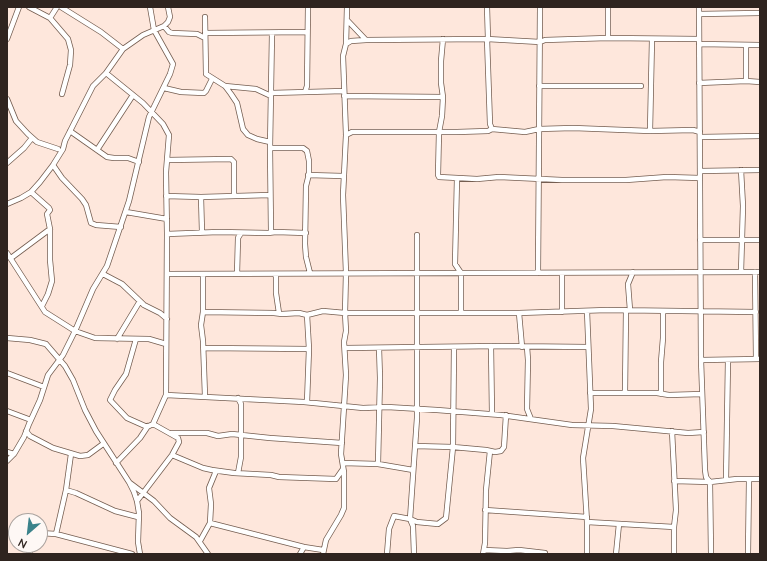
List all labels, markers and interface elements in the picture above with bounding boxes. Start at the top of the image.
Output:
north arrow [8,513,48,553]
text: N [15,535,30,552]

